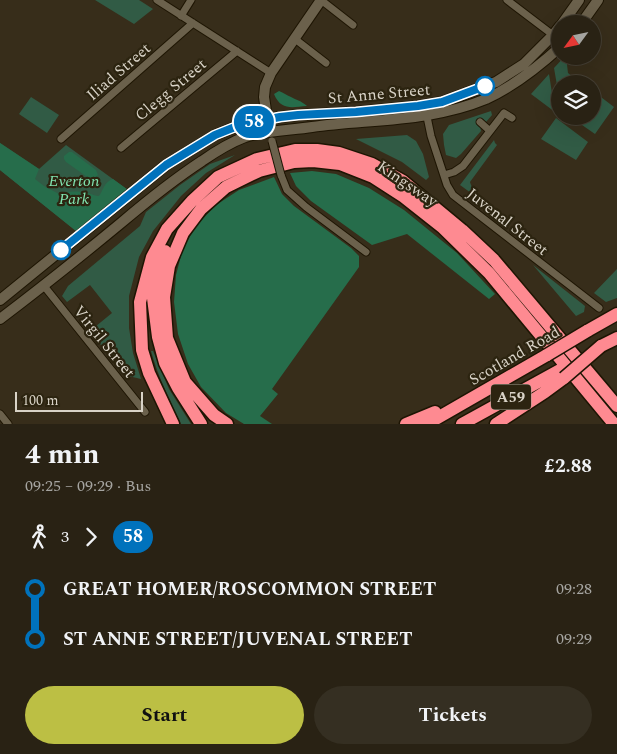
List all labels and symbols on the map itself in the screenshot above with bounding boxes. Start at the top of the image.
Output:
north arrow [551,15,601,65]
street label: Iliad Street [81,37,156,107]
street label: Clegg Street [130,52,212,127]
unlabelled marker [475,76,495,96]
street label: St Anne Street [327,78,432,110]
line badge: 58 [232,106,276,138]
street label: Kingsway [372,155,444,214]
park label: Everton Park [49,169,100,211]
street label: Juvenal Street [461,182,554,262]
unlabelled marker [51,240,71,260]
street label: Virgil Street [67,300,141,383]
street label: Scotland Road [464,320,565,392]
road number: A59 [491,384,531,410]
scale bar [15,389,142,412]

